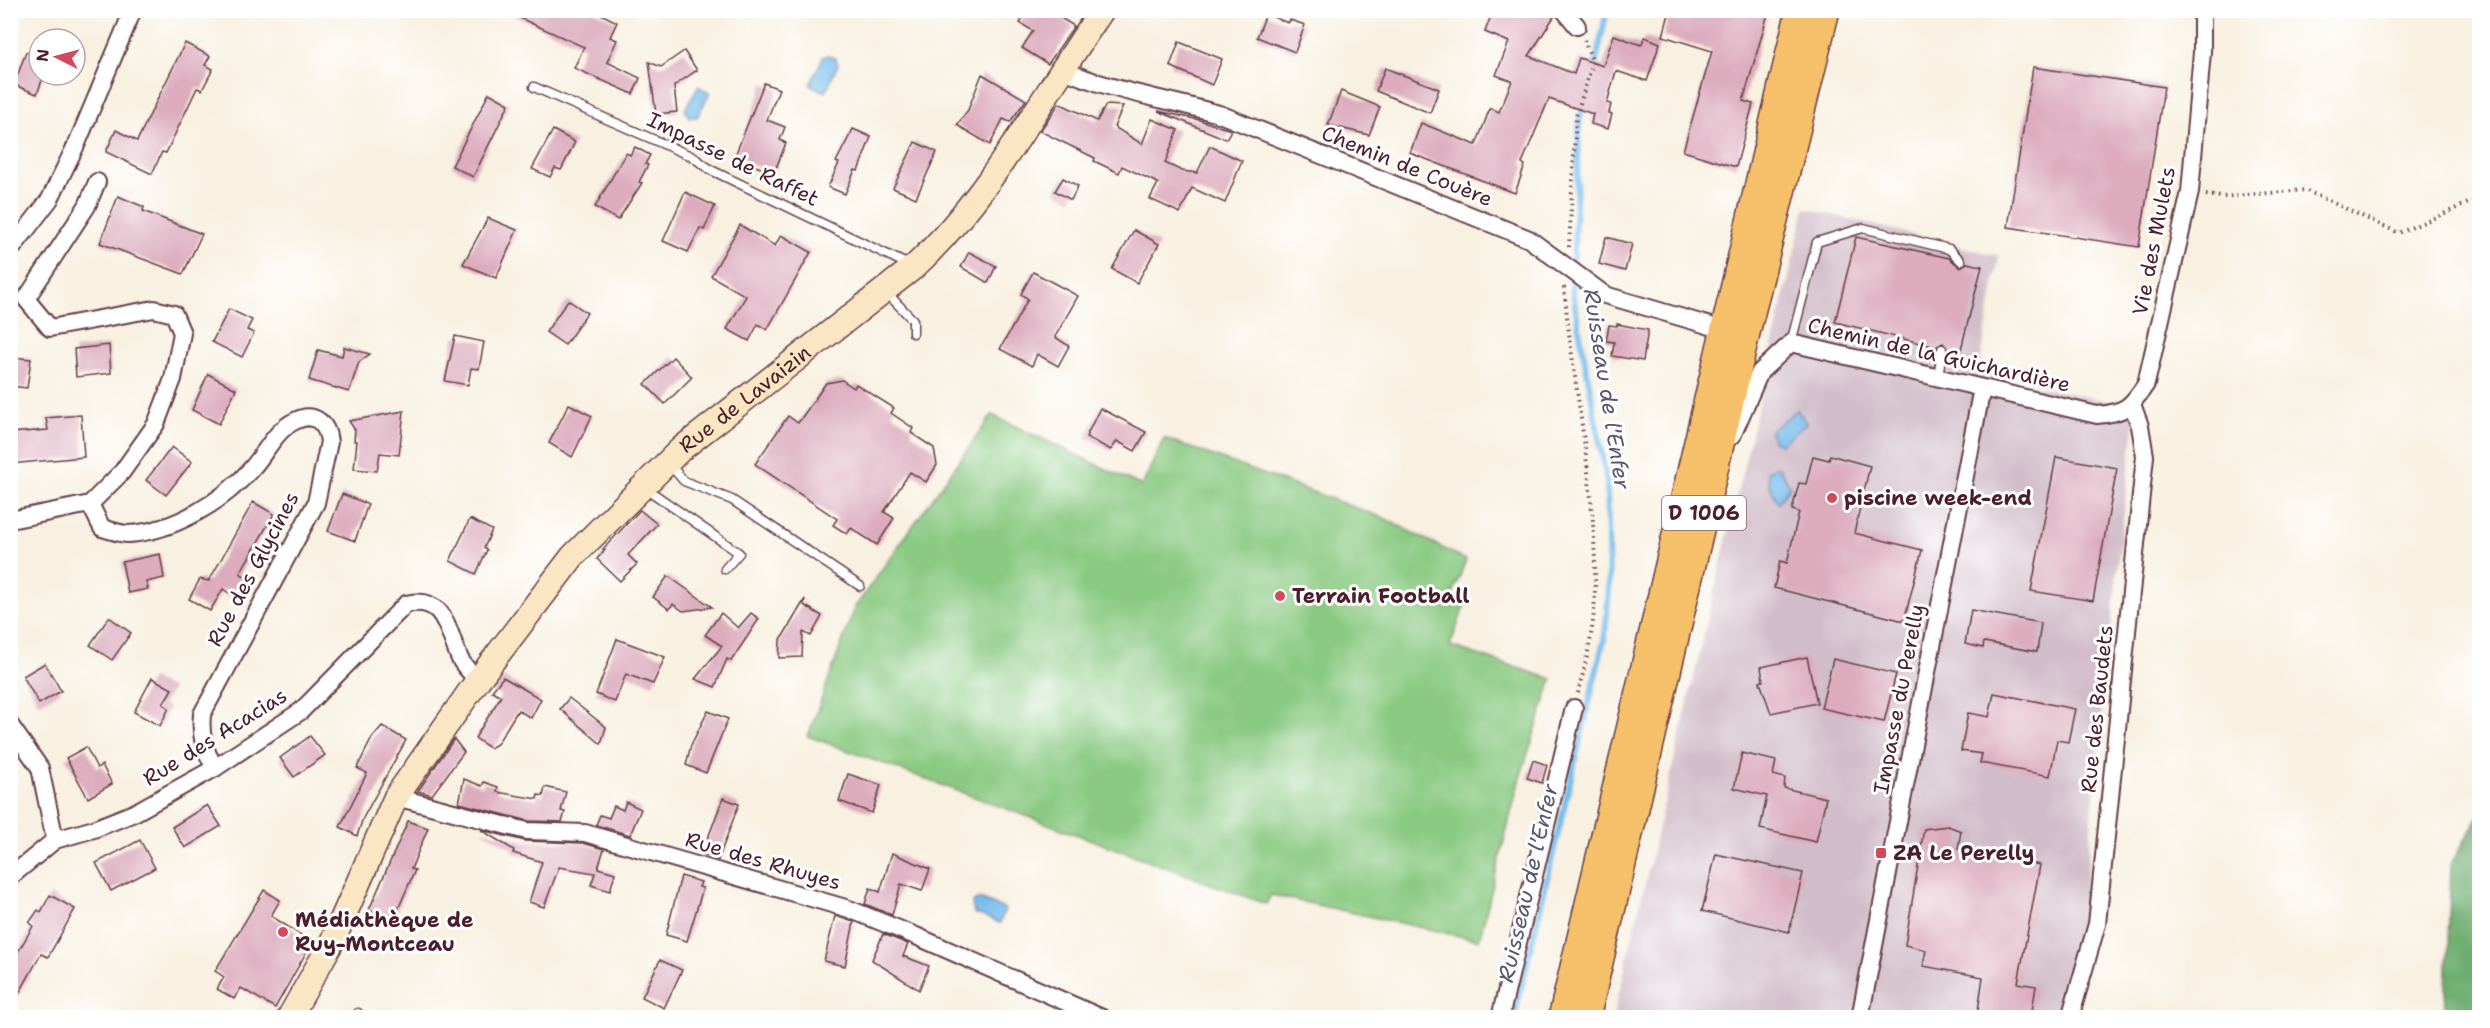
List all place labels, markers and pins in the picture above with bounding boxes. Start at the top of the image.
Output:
place label: piscine week-end [1844,484,2032,512]
marker: piscine week-end [1825,491,1839,505]
place label: Terrain Football [1292,582,1469,610]
marker: Terrain Football [1273,589,1287,603]
place label: ZA Le Perelly [1893,839,2034,867]
marker: ZA Le Perelly [1874,846,1888,860]
place label: Médiathèque de Ruy-Montceau [295,906,474,958]
marker: Médiathèque de Ruy-Montceau [276,925,290,939]

